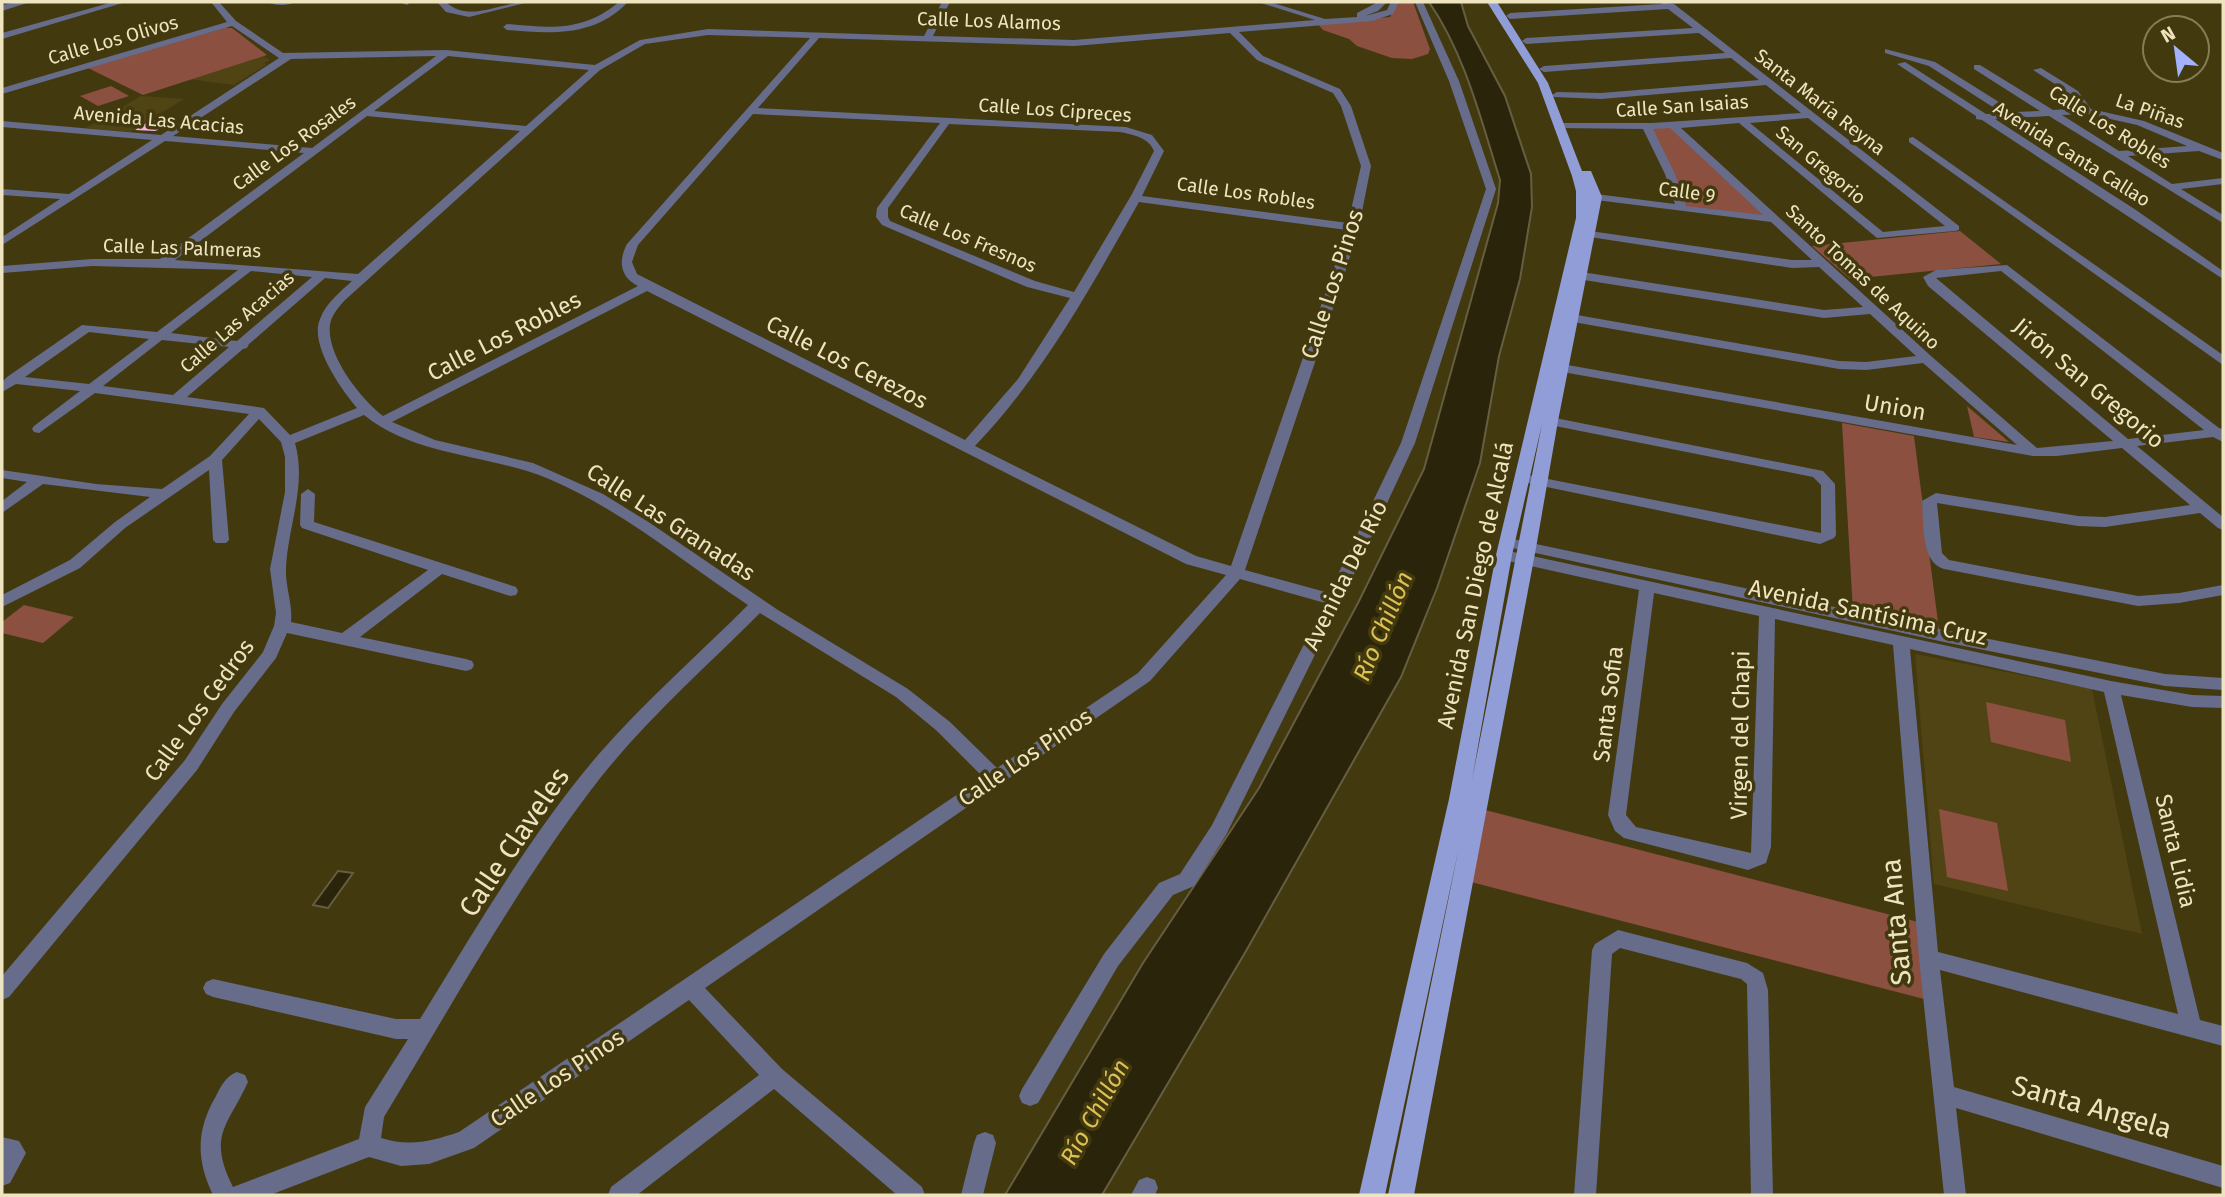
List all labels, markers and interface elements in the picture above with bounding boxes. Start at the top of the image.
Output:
street label: Calle Los Alamos [917,7,1061,35]
street label: Calle Los Olivos [45,10,181,70]
north arrow [2141,14,2211,84]
text: N [2157,21,2179,48]
street label: Santa María Reyna [1750,44,1890,160]
street label: Calle Los Robles [2045,80,2175,174]
street label: La Piñas [2113,89,2188,134]
street label: Calle Los Rosales [228,90,360,195]
street label: Calle San Isaias [1615,90,1749,122]
street label: Calle Los Cipreces [978,93,1132,127]
street label: Avenida Canta Callao [1989,96,2155,212]
street label: Avenida Las Acacias [73,101,245,139]
street label: San Gregorio [1771,121,1871,209]
street label: Calle Los Robles [1175,172,1317,214]
street label: Calle 9 [1657,177,1717,207]
street label: Calle Los Fresnos [896,199,1040,277]
street label: Santo Tomas de Aquino [1781,200,1945,354]
street label: Calle Los Pinos [1295,206,1369,362]
street label: Calle Las Palmeras [102,234,262,262]
street label: Calle Las Acacias [175,266,299,378]
street label: Calle Los Robles [423,285,585,387]
street label: Calle Los Cerezos [761,309,933,415]
street label: Jirón San Gregorio [2008,312,2170,454]
street label: Union [1862,388,1928,426]
street label: Avenida San Diego de Alcalá [1431,439,1519,731]
street label: Calle Las Granadas [582,457,760,587]
street label: Avenida Del Río [1297,495,1393,655]
water label: Río Chillón [1347,567,1419,685]
street label: Avenida Santísima Cruz [1746,573,1990,651]
street label: Calle Los Cedros [138,633,260,787]
street label: Santa Sofia [1587,644,1629,764]
street label: Virgen del Chapi [1725,650,1755,820]
street label: Calle Los Pinos [953,702,1097,812]
street label: Calle Claveles [452,761,576,923]
street label: Santa Lidia [2149,791,2203,911]
street label: Santa Ana [1874,857,1918,987]
street label: Calle Los Pinos [485,1023,629,1133]
water label: Río Chillón [1055,1054,1135,1170]
street label: Santa Angela [2008,1068,2176,1146]

